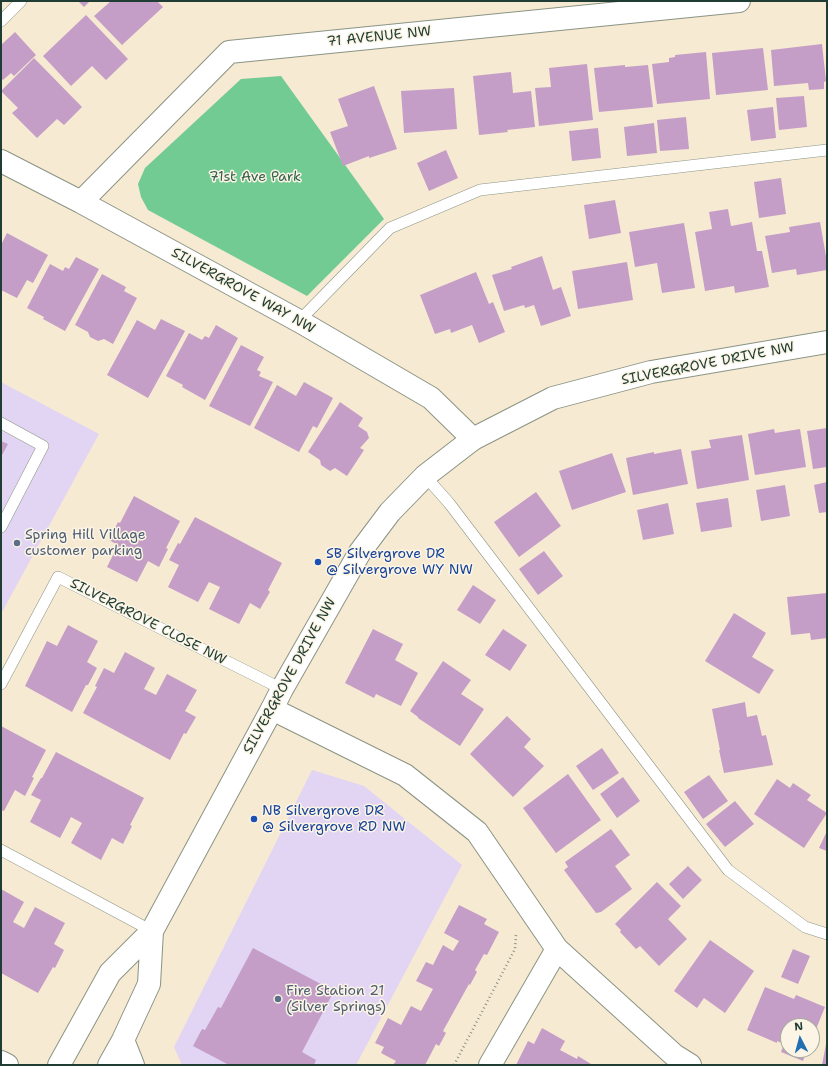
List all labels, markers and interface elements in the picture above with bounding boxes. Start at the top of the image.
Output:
street label: 71 AVENUE NW [326,23,432,51]
park label: 71st Ave Park [209,169,301,185]
street label: SILVERGROVE WAY NW [168,244,318,338]
street label: SILVERGROVE DRIVE NW [620,339,796,389]
place label: Spring Hill Village customer parking [25,527,146,560]
marker: Spring Hill Village customer parking [12,538,22,548]
place label: SB Silvergrove DR @ Silvergrove WY NW [326,546,473,578]
marker: SB Silvergrove DR @ Silvergrove WY NW [313,557,323,567]
street label: SILVERGROVE CLOSE NW [67,575,229,669]
street label: SILVERGROVE DRIVE NW [240,595,340,757]
place label: NB Silvergrove DR @ Silvergrove RD NW [262,803,406,836]
marker: NB Silvergrove DR @ Silvergrove RD NW [249,814,259,824]
place label: Fire Station 21 (Silver Springs) [286,983,386,1016]
marker: Fire Station 21 (Silver Springs) [273,994,283,1004]
north arrow [780,1018,820,1058]
text: N [794,1019,804,1034]

